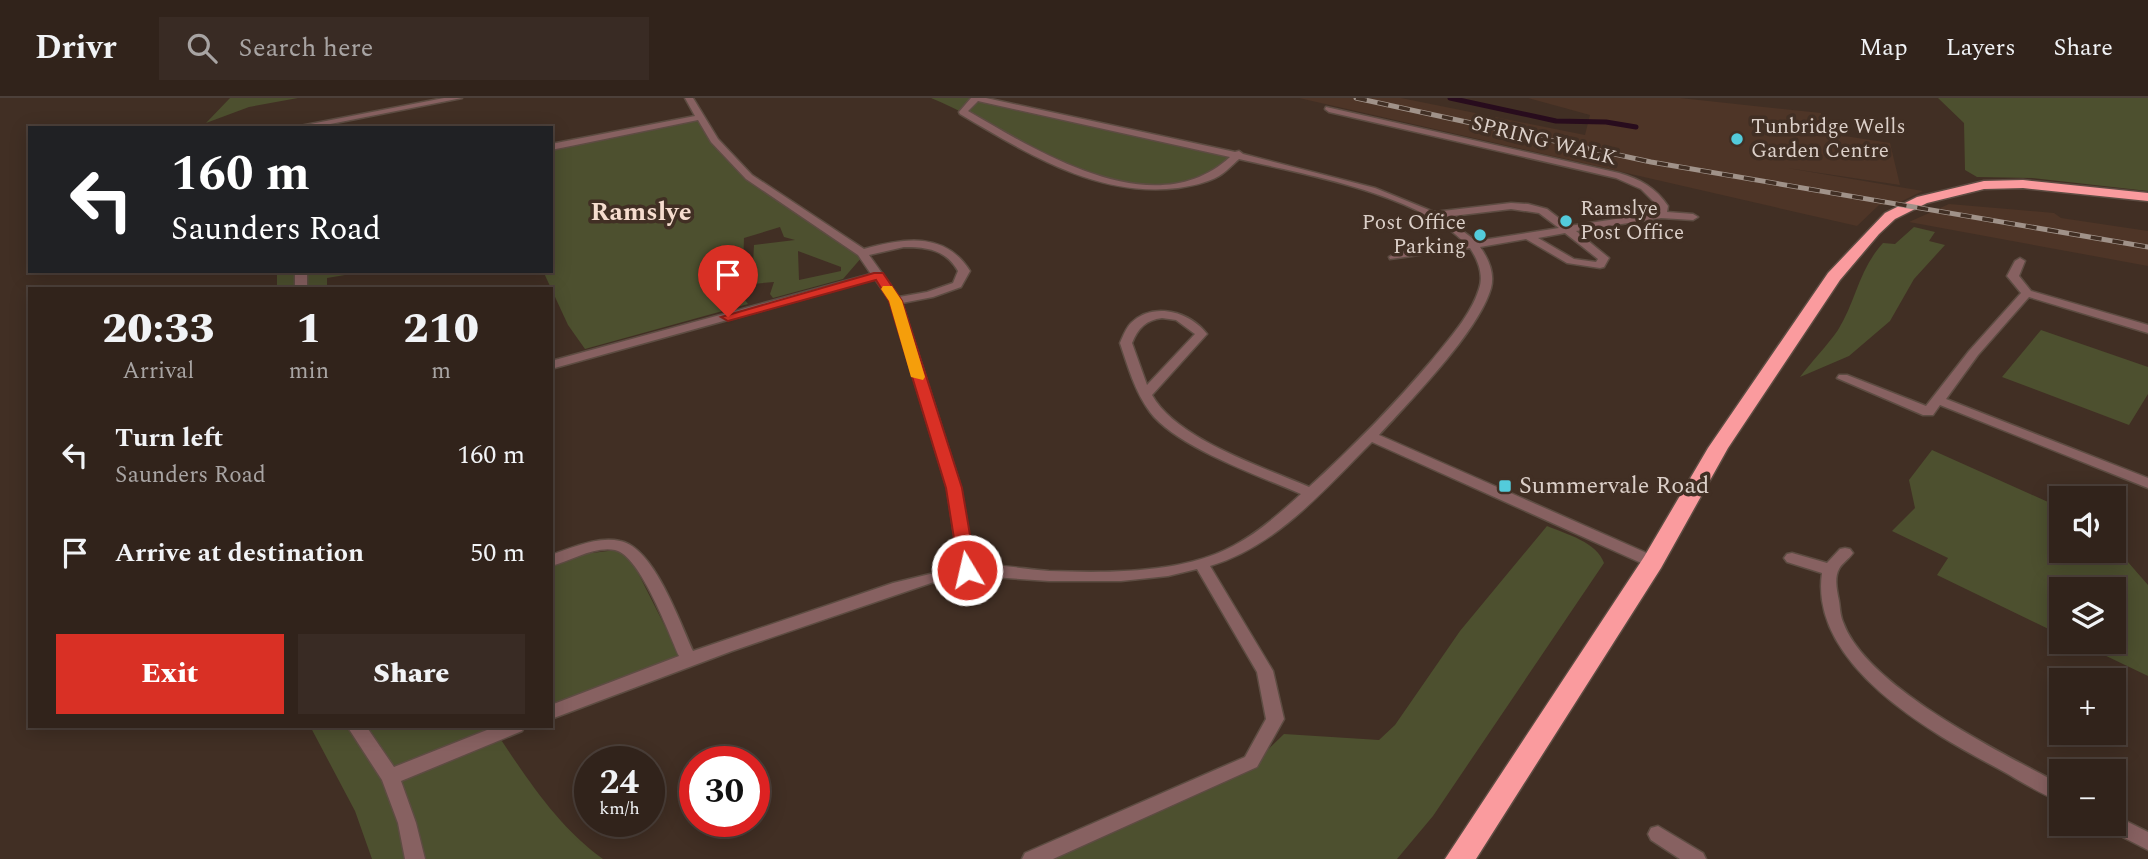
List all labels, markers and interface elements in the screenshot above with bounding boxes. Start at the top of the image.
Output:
search box [159,17,649,80]
text: Drivr [35,23,117,73]
text: Search here [239,28,373,68]
icon: search [183,29,221,67]
text: Map [1859,30,1908,66]
text: Layers [1946,30,2016,66]
text: Share [2054,30,2113,66]
street label: SPRING WALK [1468,108,1620,174]
place label: Tunbridge Wells Garden Centre [1751,111,1906,167]
marker: Tunbridge Wells Garden Centre [1729,131,1745,147]
text: 160 m [171,137,310,212]
icon: left [56,154,147,245]
district label: Ramslye [590,192,692,232]
place label: Ramslye Post Office [1580,193,1684,249]
text: Saunders Road [171,205,381,254]
place label: Post Office Parking [1362,207,1466,263]
marker: Ramslye Post Office [1558,213,1574,229]
marker: Post Office Parking [1472,227,1488,243]
pin [698,245,758,317]
icon: arrive [709,256,747,294]
text: 20:33 [102,298,215,361]
text: 1 [296,298,322,361]
text: 210 [403,298,479,361]
text: Arrival [123,354,194,389]
text: min [289,354,329,389]
text: m [431,354,451,389]
text: Turn left [115,418,223,458]
text: 160 m [457,435,525,475]
icon: left [56,436,94,474]
text: Saunders Road [115,458,266,493]
place label: Summervale Road [1519,468,1710,504]
marker: Summervale Road [1497,478,1513,494]
map controls [2049,486,2126,836]
button: sound [2049,486,2126,563]
text: Arrive at destination [115,533,364,573]
text: 50 m [470,533,525,573]
position arrow [930,533,1004,607]
icon: arrive [56,534,94,572]
button: layers [2049,577,2126,654]
button: Exit [56,634,284,714]
button: Share [298,634,525,714]
button: + [2049,668,2126,745]
speed limit sign: 30 [679,746,770,837]
text: 24 [600,756,639,809]
button: − [2049,759,2126,836]
text: km/h [599,795,640,822]

